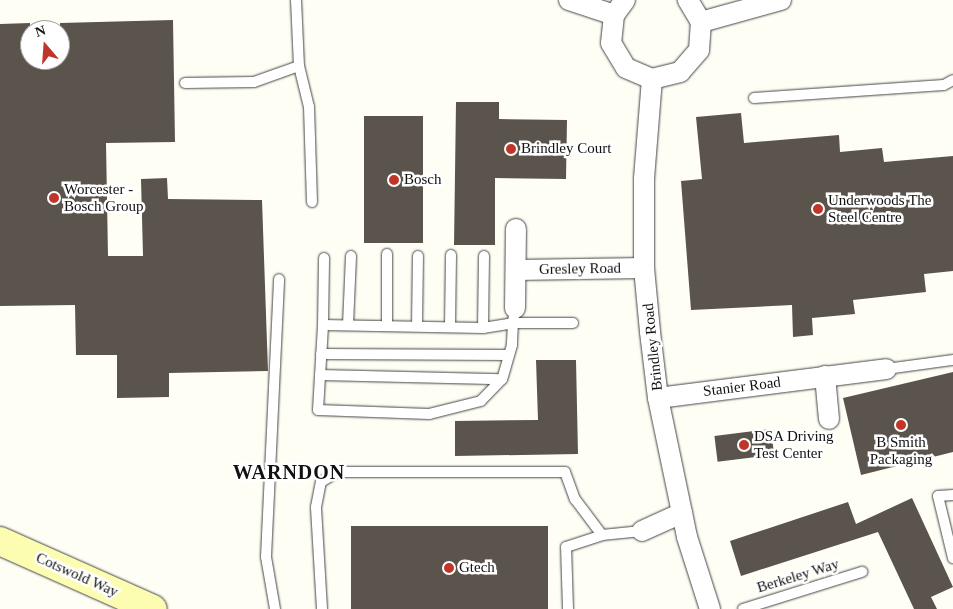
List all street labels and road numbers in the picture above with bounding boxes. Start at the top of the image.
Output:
street label: Gresley Road [539,259,621,279]
street label: Brindley Road [639,302,667,392]
street label: Stanier Road [702,373,782,401]
street label: Cotswold Way [33,549,121,601]
street label: Berkeley Way [755,555,841,597]

